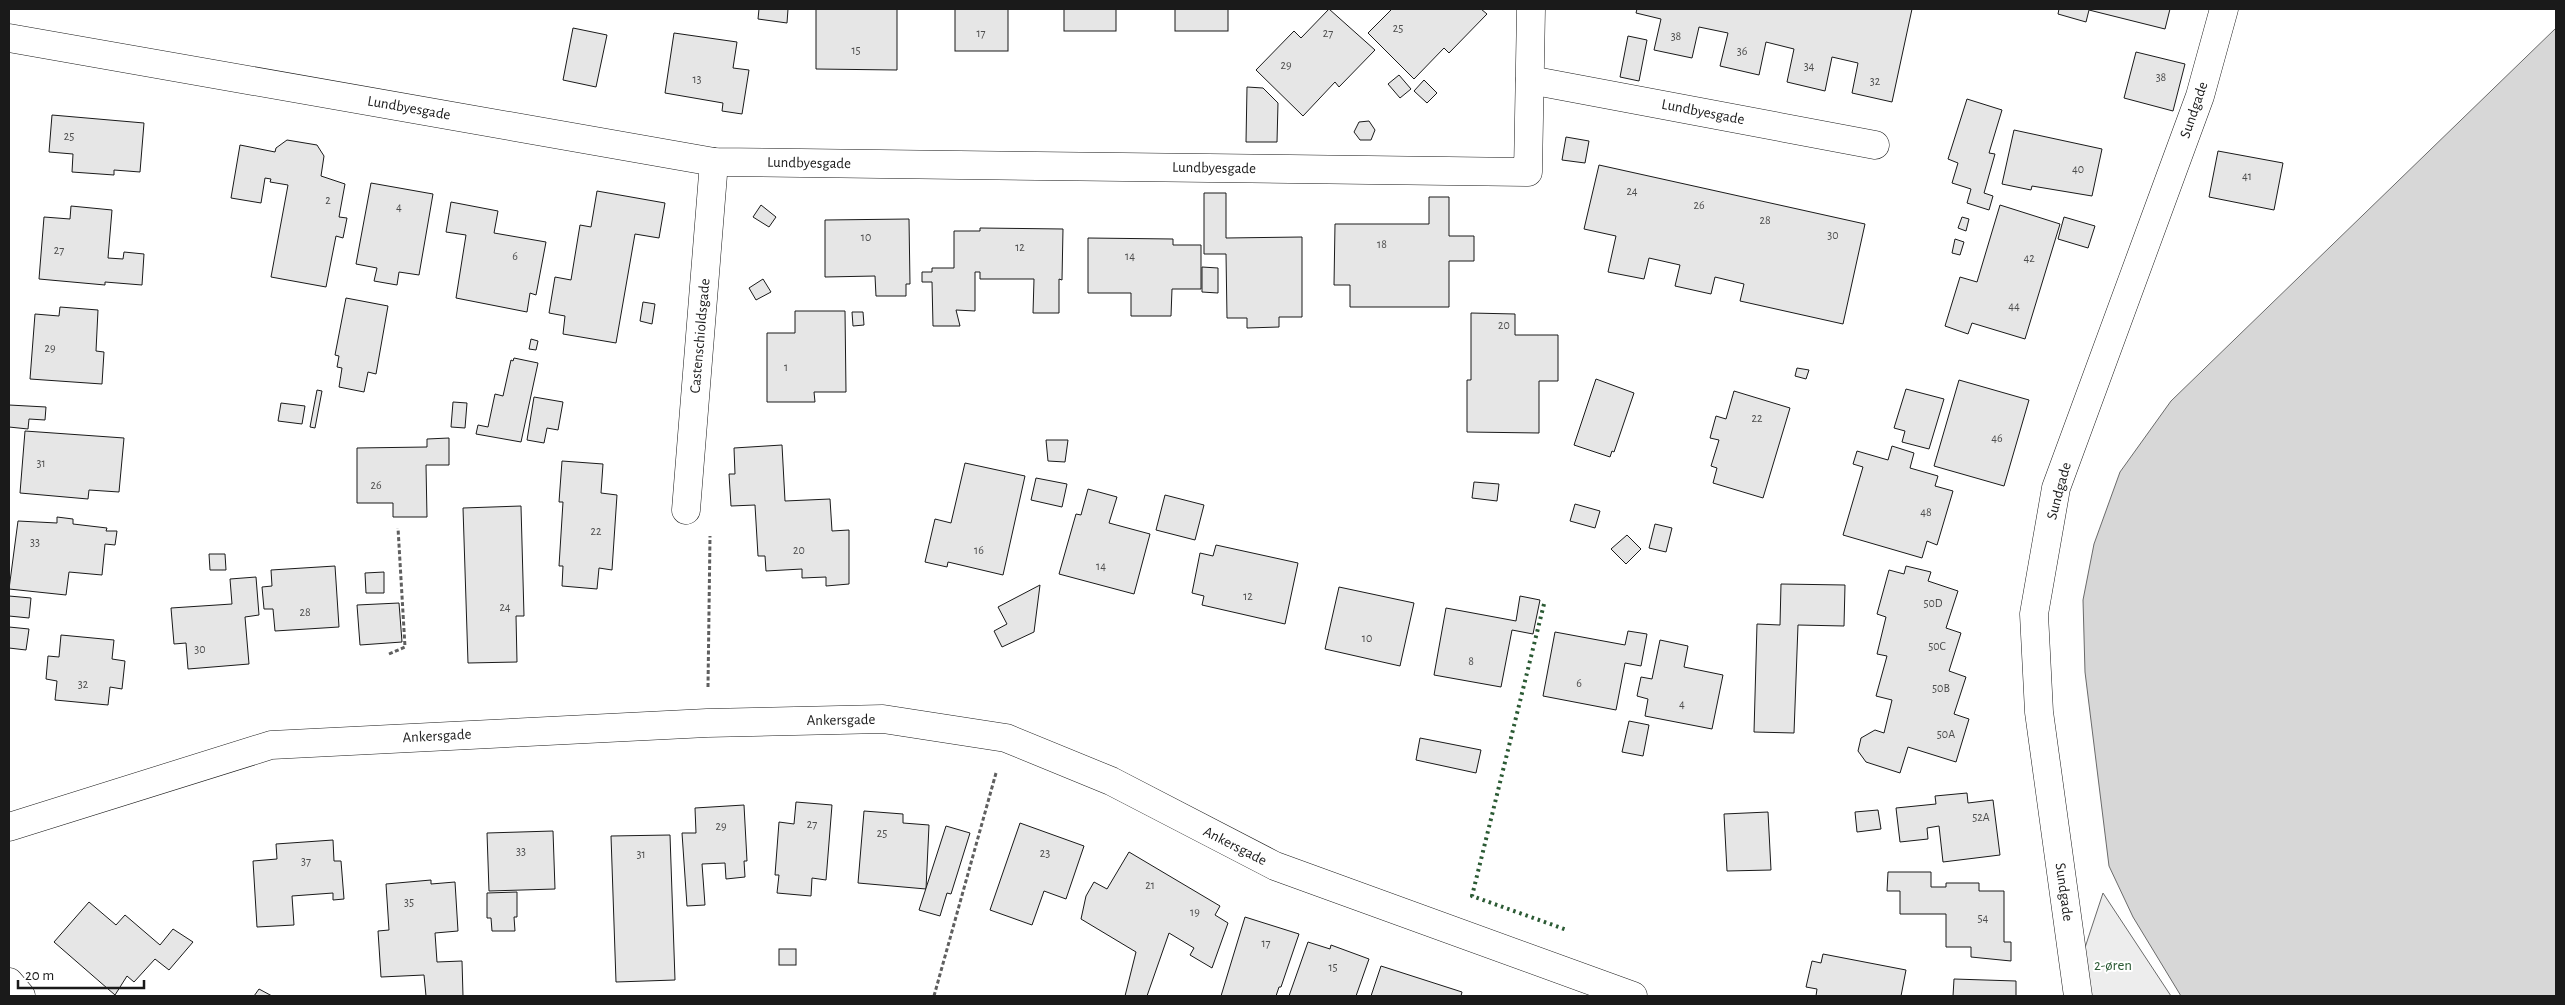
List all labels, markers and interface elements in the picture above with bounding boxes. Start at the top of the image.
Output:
house number: 25 [1393,22,1403,34]
house number: 17 [976,27,986,39]
house number: 27 [1323,27,1333,39]
house number: 38 [1671,30,1682,42]
house number: 15 [851,44,861,56]
house number: 36 [1737,45,1748,57]
house number: 29 [1280,59,1292,71]
house number: 34 [1804,60,1815,72]
house number: 38 [2156,71,2167,83]
house number: 13 [692,73,702,85]
house number: 32 [1870,75,1881,87]
street label: Sundgade [2177,80,2211,140]
street label: Lundbyesgade [366,93,452,123]
street label: Lundbyesgade [1660,97,1746,127]
house number: 25 [64,130,74,142]
street label: Lundbyesgade [767,155,851,171]
street label: Lundbyesgade [1172,160,1256,176]
house number: 40 [2072,163,2084,175]
house number: 41 [2242,170,2252,182]
house number: 24 [1626,185,1638,197]
house number: 2 [325,194,331,206]
house number: 26 [1693,199,1705,211]
house number: 4 [396,201,402,213]
house number: 28 [1759,214,1771,226]
house number: 30 [1827,229,1839,241]
house number: 10 [861,231,871,243]
house number: 18 [1377,238,1387,250]
house number: 12 [1015,241,1025,253]
house number: 27 [54,244,64,256]
house number: 6 [512,250,518,262]
house number: 14 [1125,250,1135,262]
house number: 42 [2023,252,2035,264]
street label: Castenschioldsgade [688,278,713,394]
house number: 44 [2008,300,2020,312]
house number: 20 [1498,319,1510,331]
house number: 29 [44,342,56,354]
house number: 1 [784,361,788,373]
house number: 22 [1752,412,1763,424]
house number: 46 [1991,432,2003,444]
house number: 31 [36,457,46,469]
street label: Sundgade [2044,461,2074,521]
house number: 26 [370,479,382,491]
house number: 48 [1920,506,1932,518]
house number: 22 [591,525,602,537]
house number: 33 [30,536,40,548]
house number: 20 [793,544,805,556]
house number: 16 [974,544,984,556]
house number: 14 [1096,560,1106,572]
house number: 12 [1243,590,1253,602]
house number: 50D [1923,597,1943,609]
house number: 24 [499,601,511,613]
house number: 28 [299,606,311,618]
house number: 10 [1362,632,1372,644]
house number: 50C [1928,640,1946,652]
house number: 30 [194,643,206,655]
house number: 8 [1468,655,1474,667]
house number: 6 [1576,677,1582,689]
house number: 32 [78,678,89,690]
house number: 50B [1932,682,1950,694]
house number: 4 [1679,698,1685,710]
street label: Ankersgade [806,712,876,728]
street label: Ankersgade [402,727,472,745]
house number: 50A [1937,728,1955,740]
house number: 52A [1972,811,1990,823]
house number: 27 [807,818,817,830]
house number: 29 [715,820,727,832]
street label: Ankersgade [1201,824,1269,868]
house number: 25 [877,827,887,839]
house number: 33 [516,845,526,857]
house number: 23 [1040,847,1050,859]
house number: 31 [636,848,646,860]
house number: 37 [301,855,311,867]
street label: Sundgade [2052,862,2076,922]
house number: 21 [1145,879,1155,891]
house number: 35 [404,896,414,908]
house number: 19 [1190,906,1200,918]
house number: 54 [1978,912,1989,924]
house number: 17 [1261,937,1271,949]
scale bar [18,958,144,990]
park label: 2-øren [2094,958,2132,973]
house number: 15 [1328,961,1338,973]
text: 20 m [25,968,54,983]

